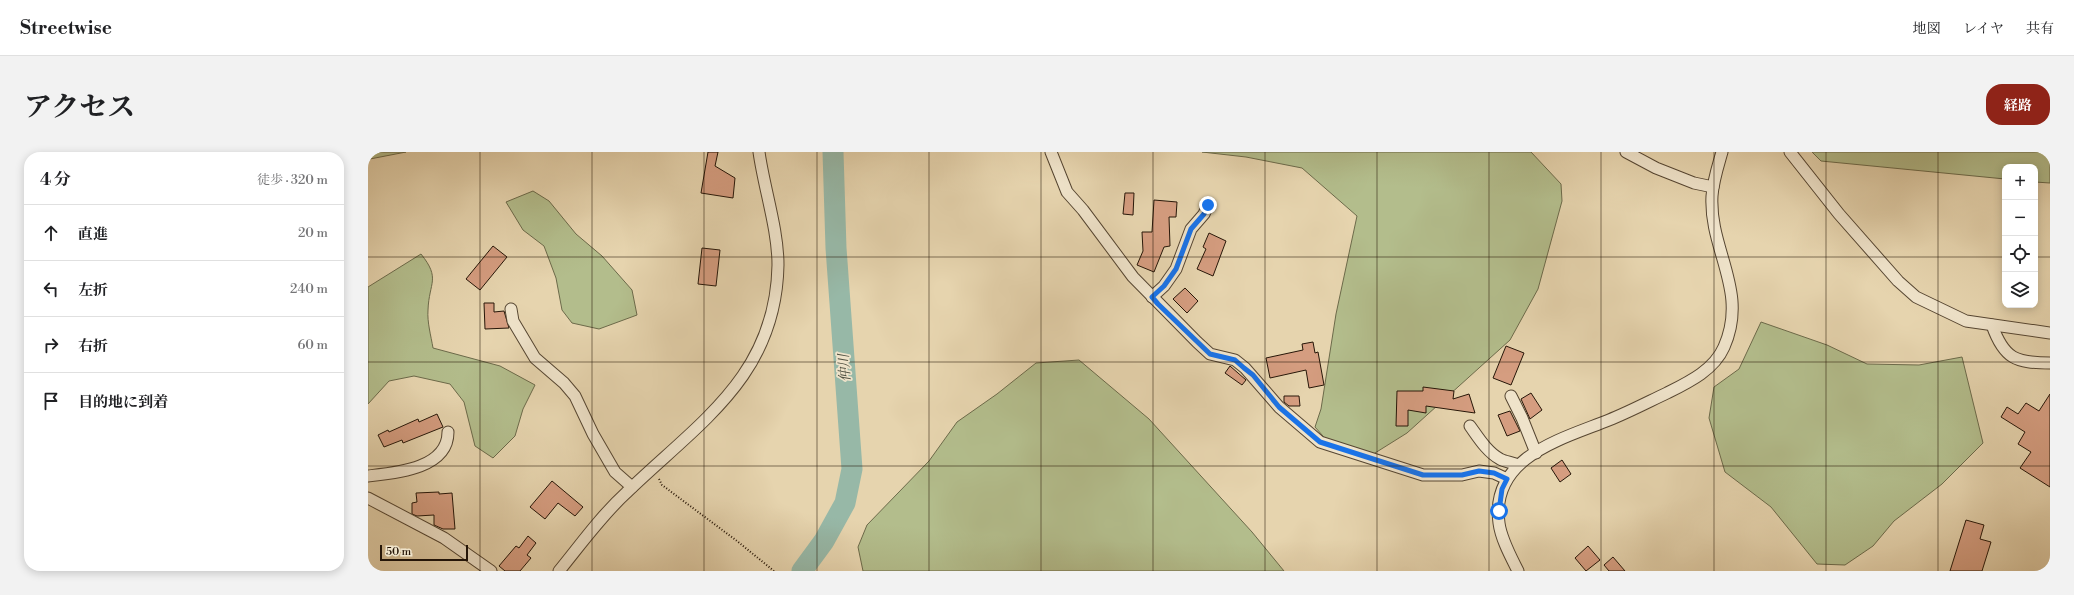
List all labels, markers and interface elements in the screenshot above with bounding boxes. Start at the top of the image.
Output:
text: Streetwise [20,16,112,40]
text: 地図 [1913,20,1941,38]
text: レイヤ [1963,20,2004,38]
text: 共有 [2026,20,2054,38]
button: 経路 [1986,84,2050,125]
text: アクセス [24,90,135,125]
map controls [2002,164,2038,308]
button: + [2002,164,2038,200]
text: 4 分 [40,169,71,191]
text: 徒歩 · 320 m [257,172,328,188]
route end [1199,196,1217,214]
button: − [2002,200,2038,236]
icon: ahead [40,222,62,244]
text: 直進 [78,225,108,244]
text: 20 m [298,225,328,241]
button: locate [2002,236,2038,272]
button: layers [2002,272,2038,308]
icon: left [40,278,62,300]
text: 左折 [78,281,108,300]
text: 240 m [290,281,328,297]
icon: right [40,334,62,356]
text: 右折 [78,337,108,356]
text: 60 m [297,337,328,353]
water label: 仲川 [835,351,855,383]
icon: arrive [40,390,62,412]
text: 目的地に到着 [78,393,168,412]
route start [1490,502,1508,520]
scale bar [380,543,468,562]
text: 50 m [386,545,411,559]

